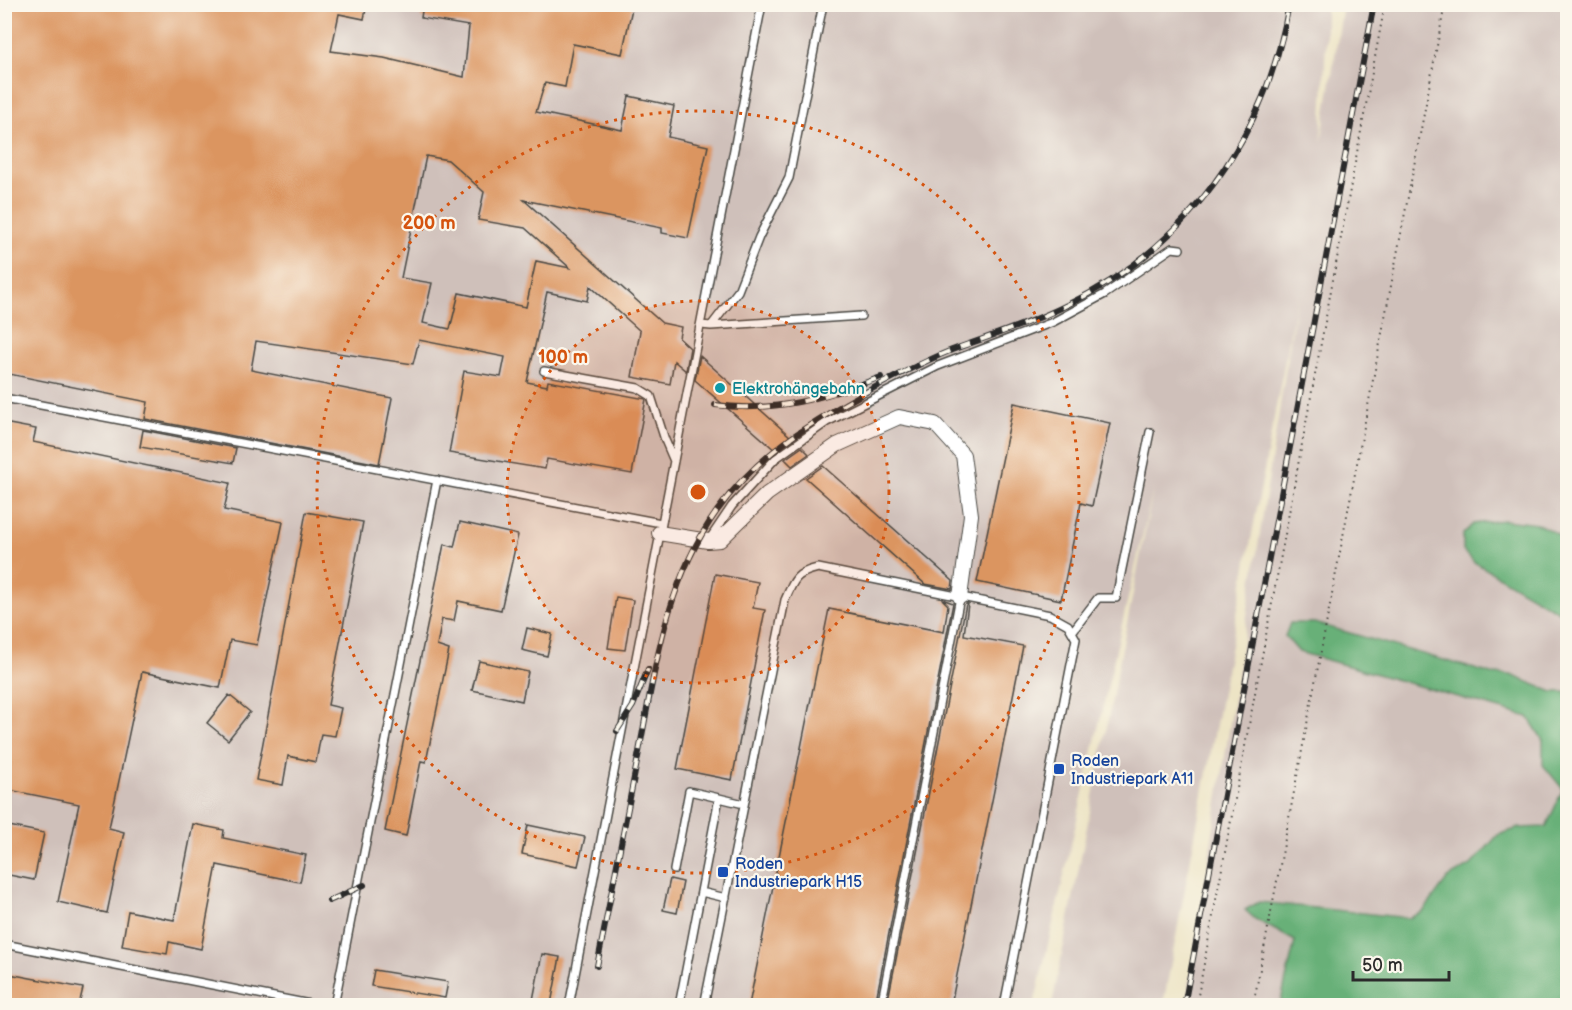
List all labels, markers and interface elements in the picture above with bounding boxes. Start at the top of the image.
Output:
text: 200 m [402,213,456,234]
text: 100 m [538,347,588,368]
place label: Elektrohängebahn [732,380,865,399]
marker: Elektrohängebahn [713,381,727,395]
centre of rings [688,482,708,502]
place label: Roden Industriepark A11 [1071,752,1193,789]
marker: Roden Industriepark A11 [1052,762,1066,776]
place label: Roden Industriepark H15 [735,855,862,892]
marker: Roden Industriepark H15 [716,865,730,879]
scale bar [1353,944,1449,982]
text: 50 m [1362,955,1403,976]

